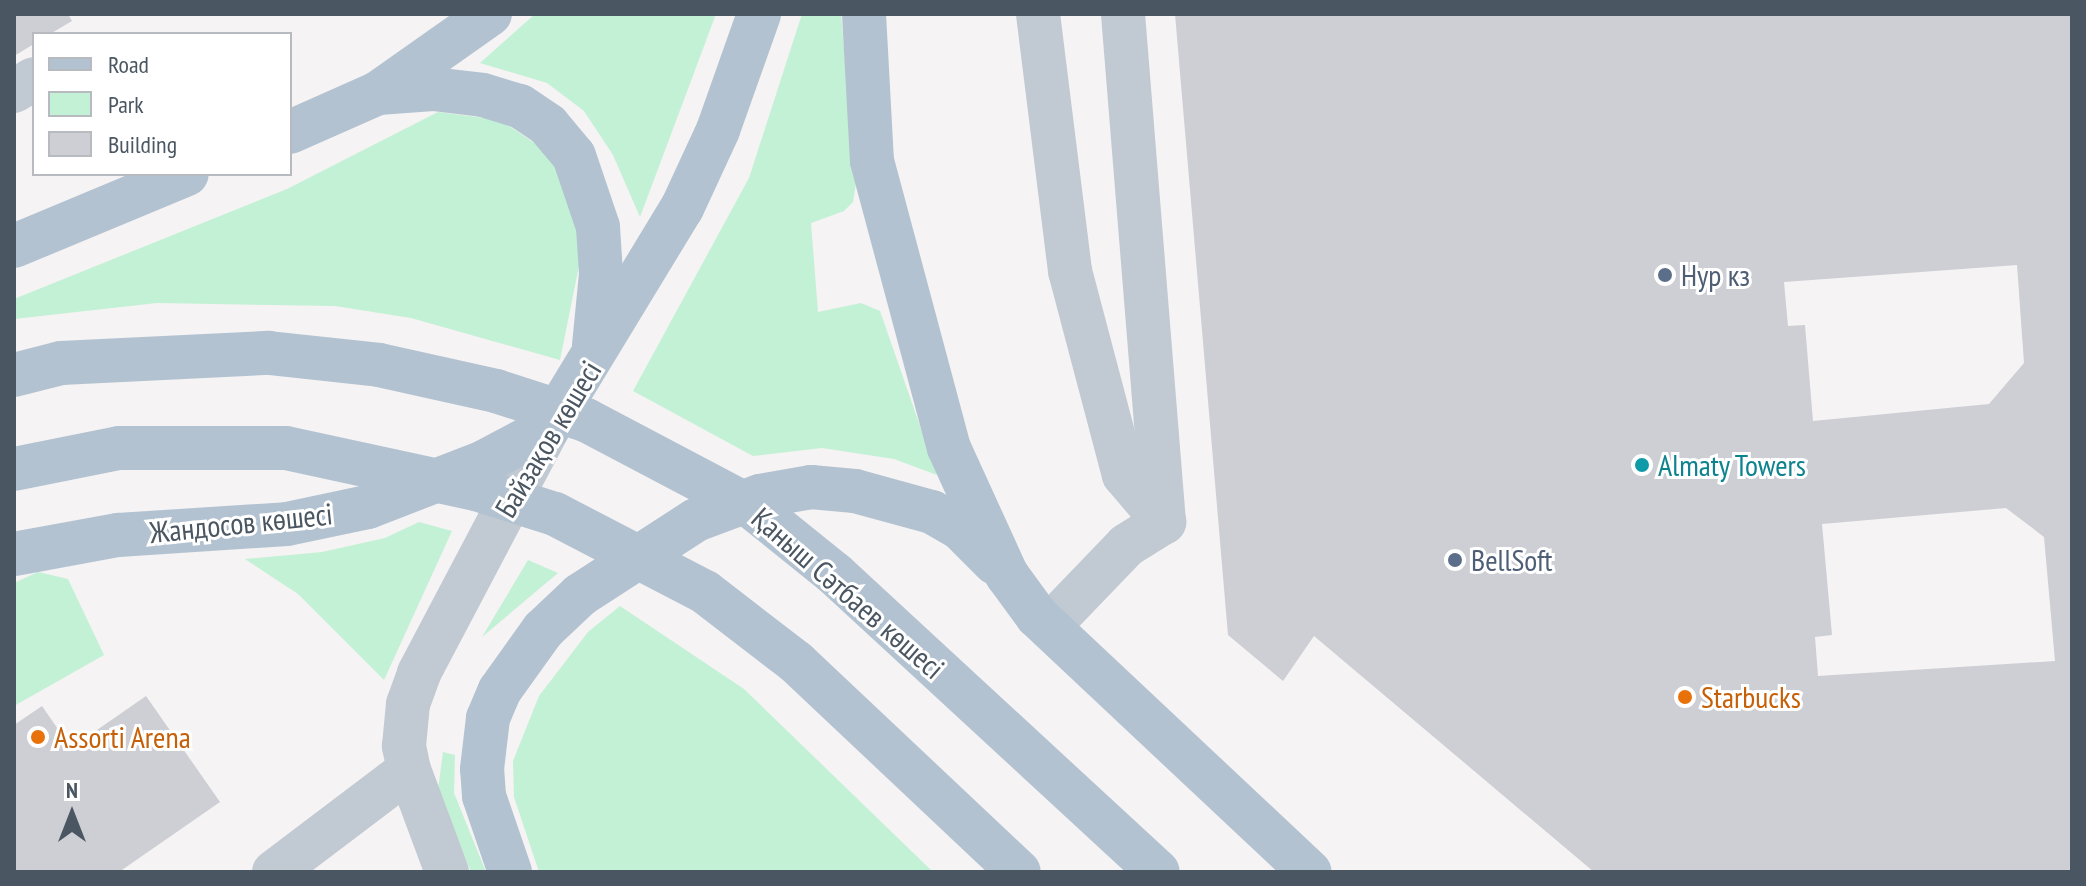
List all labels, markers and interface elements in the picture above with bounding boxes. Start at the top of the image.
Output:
legend [32,32,292,176]
text: Road [108,49,149,80]
text: Park [108,89,144,120]
text: Building [108,129,177,160]
place label: Нур кз [1681,257,1750,293]
marker: Нур кз [1656,266,1674,284]
street label: Байзақов көшесі [487,354,609,524]
place label: Almaty Towers [1658,447,1808,483]
marker: Almaty Towers [1633,456,1651,474]
street label: Жандосов көшесі [148,495,334,551]
street label: Қаныш Сәтбаев көшесі [744,500,952,686]
place label: BellSoft [1471,542,1553,578]
marker: BellSoft [1446,551,1464,569]
place label: Starbucks [1701,679,1801,715]
marker: Starbucks [1676,688,1694,706]
place label: Assorti Arena [54,719,191,755]
marker: Assorti Arena [29,728,47,746]
north arrow [32,774,112,854]
text: N [66,776,78,804]

